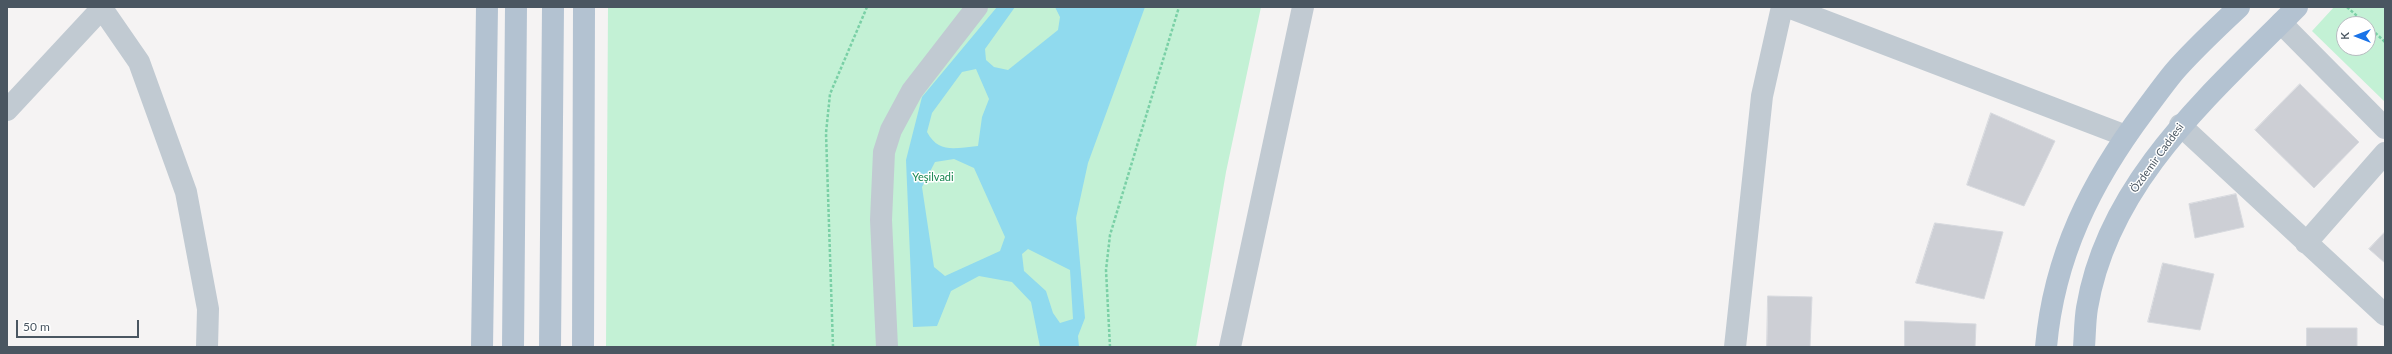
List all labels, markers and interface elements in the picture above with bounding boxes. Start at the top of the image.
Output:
north arrow [2336,16,2376,56]
text: K [2338,32,2351,40]
street label: Özdemir Caddesi [2127,121,2187,195]
park label: Yeşilvadi [912,170,954,184]
scale bar [18,312,141,338]
text: 50 m [23,319,50,334]

